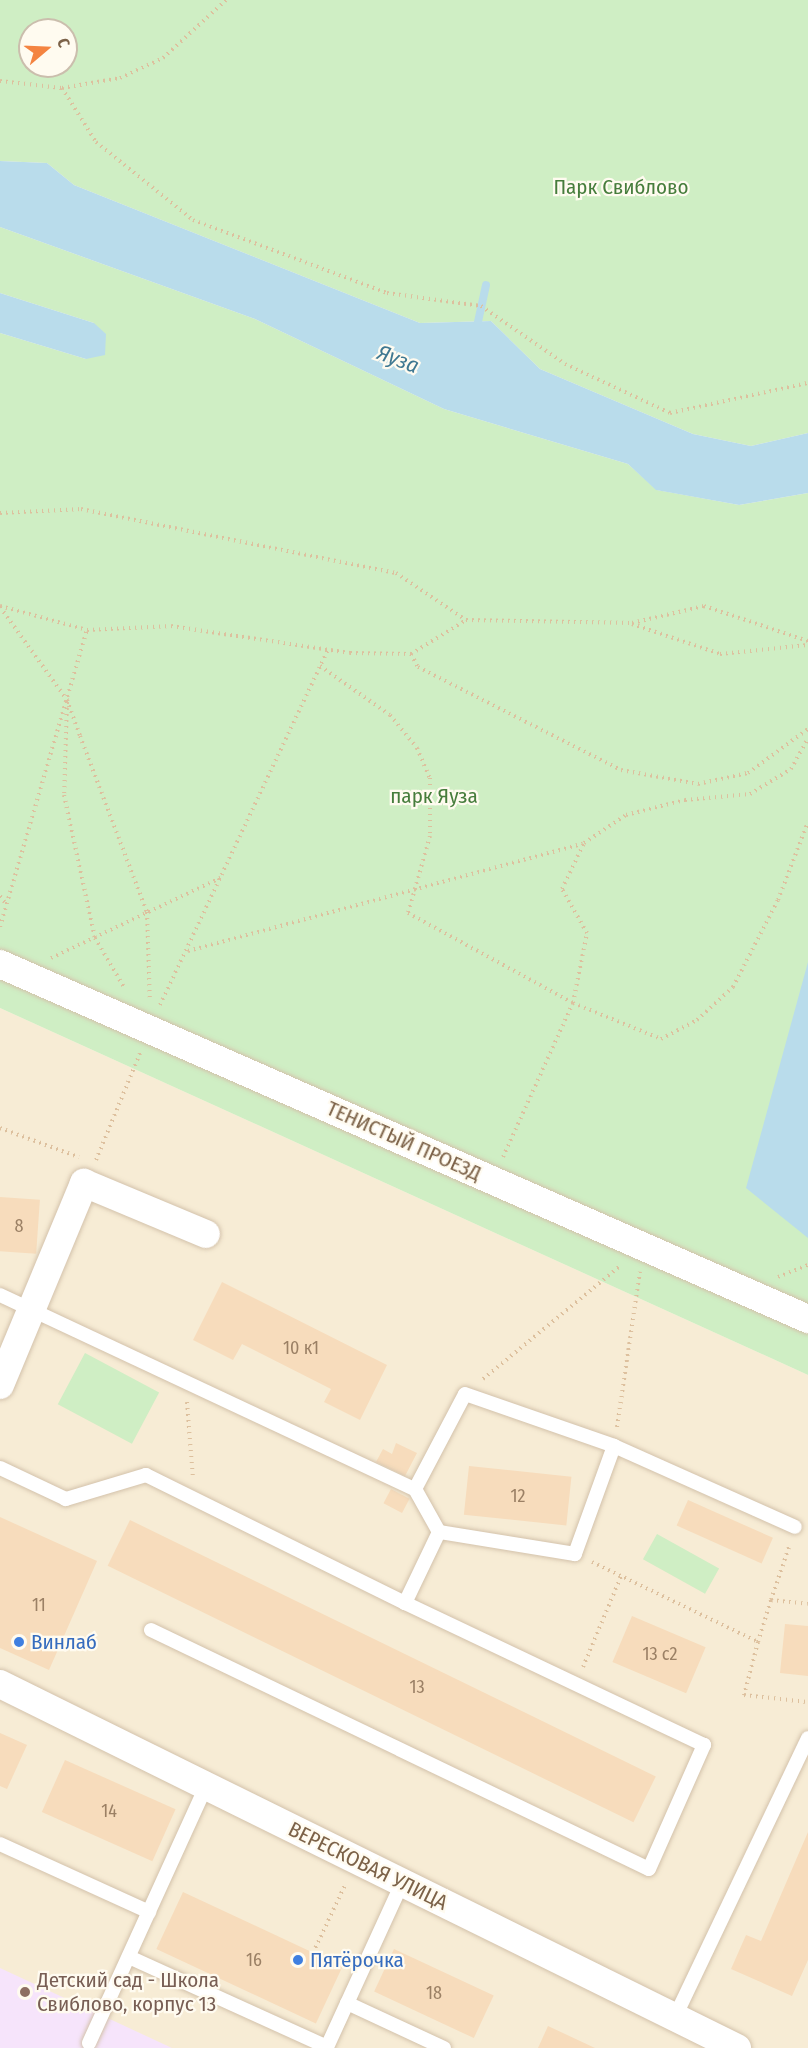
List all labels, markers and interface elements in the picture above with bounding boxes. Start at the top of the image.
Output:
north arrow [18,18,78,78]
text: С [53,36,74,50]
park label: Парк Свиблово [553,174,689,200]
water label: Яуза [373,339,423,379]
park label: парк Яуза [390,783,478,809]
street label: ТЕНИСТЫЙ ПРОЕЗД [323,1096,485,1186]
house number: 8 [15,1215,23,1237]
house number: 10 к1 [283,1337,319,1359]
house number: 12 [511,1485,525,1507]
house number: 11 [32,1594,46,1616]
place label: Винлаб [31,1629,97,1655]
marker: Винлаб [12,1635,26,1649]
house number: 13 с2 [642,1643,678,1665]
house number: 13 [409,1676,425,1698]
house number: 14 [101,1800,117,1822]
street label: ВЕРЕСКОВАЯ УЛИЦА [284,1817,452,1915]
place label: Пятёрочка [310,1947,404,1973]
house number: 16 [246,1949,262,1971]
marker: Пятёрочка [291,1953,305,1967]
place label: Детский сад - Школа Свиблово, корпус 13 [37,1967,219,2017]
house number: 18 [426,1982,442,2004]
marker: Детский сад - Школа Свиблово, корпус 13 [18,1985,32,1999]

